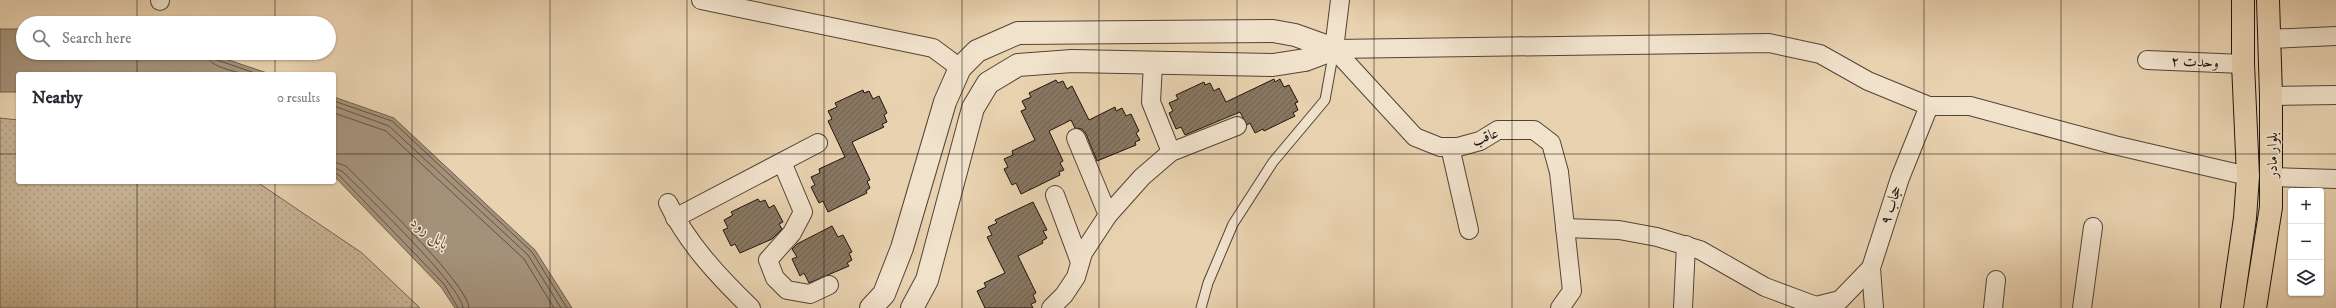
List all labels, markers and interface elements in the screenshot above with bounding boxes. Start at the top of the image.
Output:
search box [16,16,336,60]
icon: search [30,27,52,49]
text: Search here [62,29,131,48]
street label: وحدت ۲ [2171,52,2219,72]
text: Nearby [32,87,82,109]
text: 0 results [277,90,320,106]
street label: عاقب [1469,123,1501,151]
street label: بلوار مادر [2263,132,2282,180]
street label: حجاب ۹ [1876,183,1906,227]
map controls [2288,188,2324,296]
button: + [2288,188,2324,224]
water label: بابل رود [406,212,453,255]
button: − [2288,224,2324,260]
button: layers [2288,260,2324,296]

